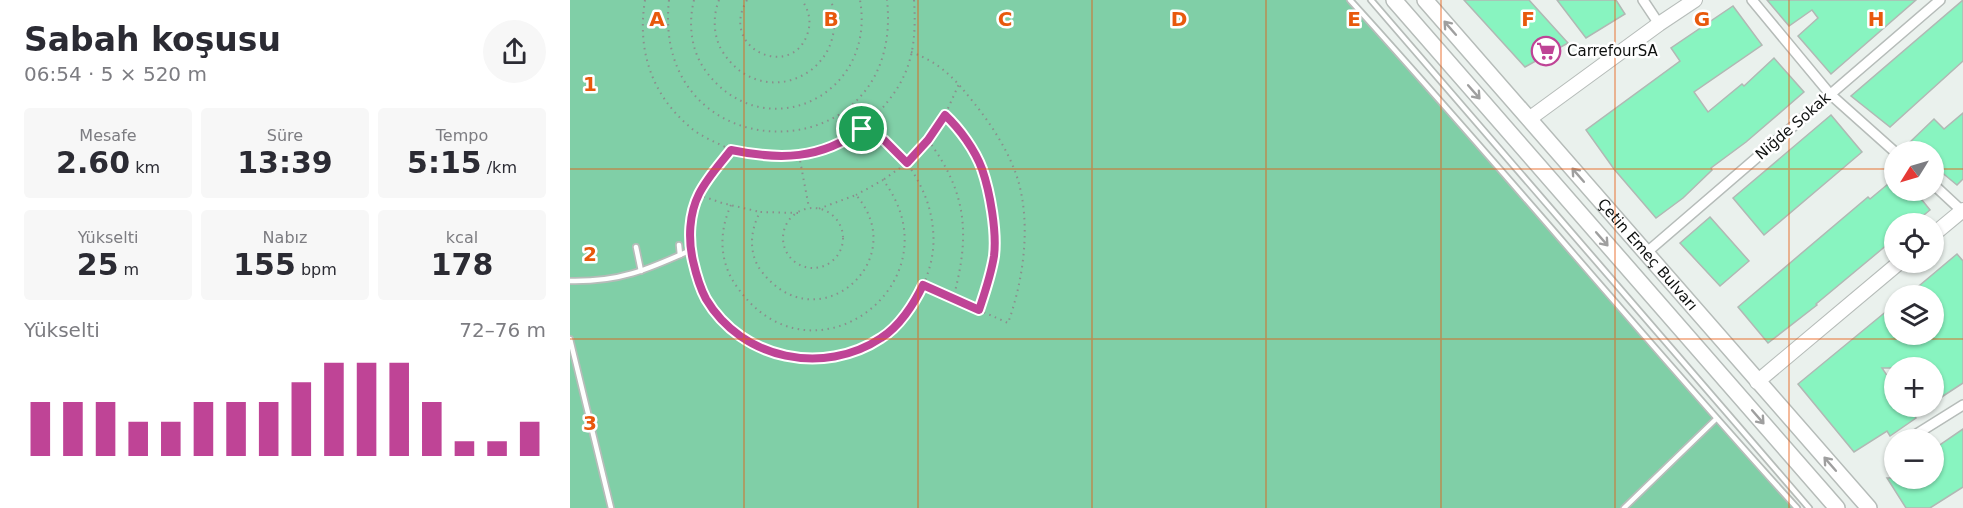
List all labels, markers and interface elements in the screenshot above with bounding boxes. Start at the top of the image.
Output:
text: A [649,7,665,31]
text: B [823,7,839,31]
text: C [998,7,1012,31]
text: D [1171,7,1187,31]
text: E [1347,7,1361,31]
text: F [1521,7,1535,31]
text: G [1694,7,1710,31]
text: H [1868,7,1884,31]
text: Sabah koşusu [24,20,281,59]
button: share [483,20,546,83]
one-way arrow [1443,20,1456,36]
supermarket icon: CarrefourSA [1530,35,1562,67]
place label: CarrefourSA [1567,42,1659,60]
text: 06:54 · 5 × 520 m [24,62,207,86]
text: 1 [583,72,597,96]
one-way arrow [1467,84,1481,99]
street label: Niğde Sokak [1752,88,1834,163]
pin [836,103,887,154]
icon: arrive [845,112,878,145]
text: Mesafe [79,126,137,145]
text: Süre [267,126,303,145]
text: Tempo [436,126,488,145]
north arrow [1884,141,1944,201]
map controls [1884,141,1944,489]
text: 2.60 [56,145,130,180]
text: 13:39 [237,145,333,180]
text: 5:15 [407,145,482,180]
text: km [130,158,160,177]
text: /km [482,158,517,177]
one-way arrow [1571,168,1585,183]
street label: Çetin Emeç Bulvarı [1594,195,1701,314]
button: locate [1884,213,1944,273]
text: Yükselti [78,228,138,247]
text: Nabız [263,228,307,247]
text: kcal [446,228,478,247]
one-way arrow [1595,231,1609,246]
text: 2 [583,242,597,266]
text: 25 [77,247,119,282]
text: 155 [233,247,296,282]
text: 178 [431,247,493,282]
text: m [119,260,139,279]
text: bpm [296,260,337,279]
button: layers [1884,285,1944,345]
text: Yükselti [24,318,100,342]
text: 72–76 m [459,318,546,342]
button: + [1884,357,1944,417]
one-way arrow [1751,409,1765,424]
text: 3 [583,411,597,435]
button: − [1884,429,1944,489]
one-way arrow [1823,457,1837,472]

